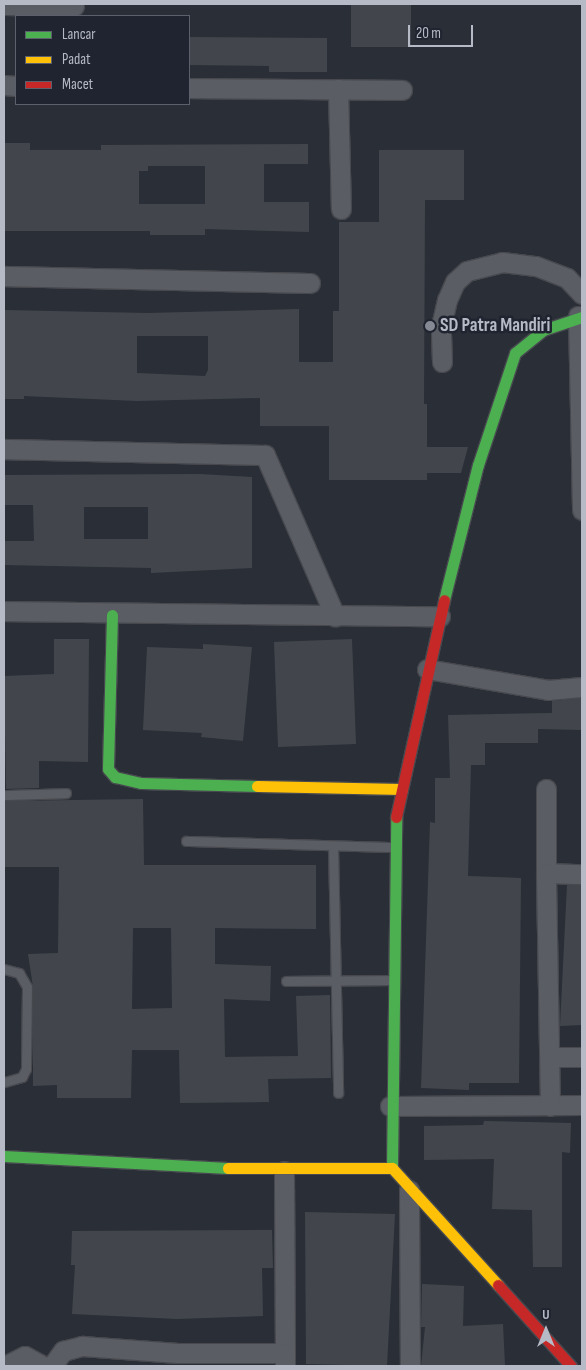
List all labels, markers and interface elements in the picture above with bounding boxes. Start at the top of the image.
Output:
legend [15,15,190,105]
scale bar [411,15,476,47]
text: 20 m [416,24,441,43]
text: Lancar [62,25,96,44]
text: Padat [62,50,91,69]
text: Macet [62,75,93,94]
place label: SD Patra Mandiri [440,315,550,337]
marker: SD Patra Mandiri [424,320,436,332]
north arrow [521,1305,571,1355]
text: U [542,1306,550,1323]

